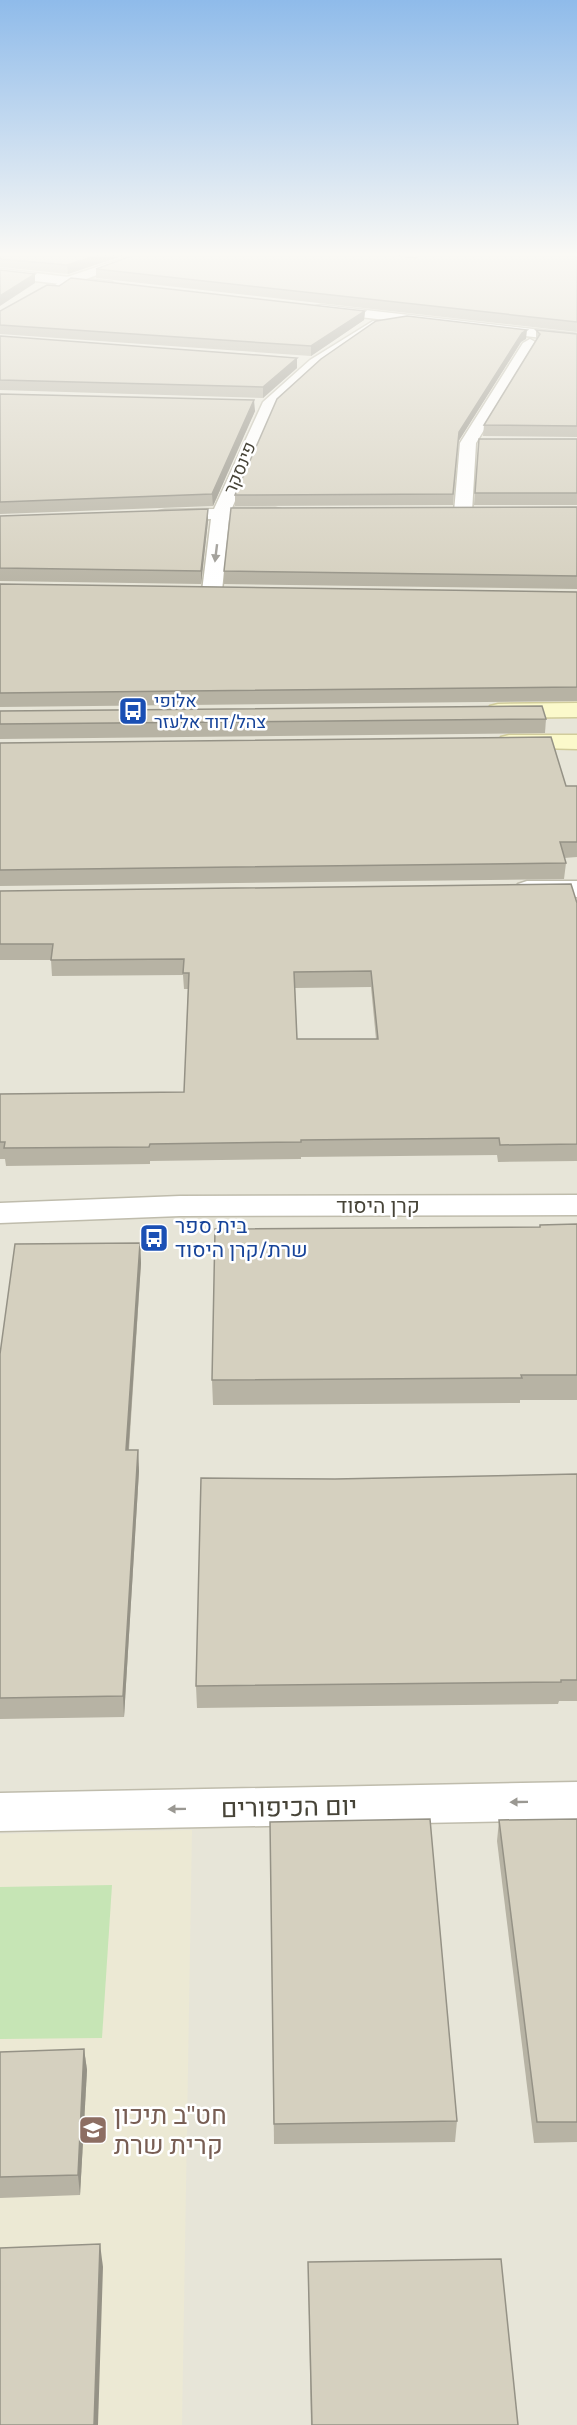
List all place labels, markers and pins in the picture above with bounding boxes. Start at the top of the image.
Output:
place label: אלופי צהל/דוד אלעזר [154,690,266,733]
bus stop icon: אלופי צהל/דוד אלעזר [117,695,149,727]
place label: בית ספר שרת/קרן היסוד [175,1214,308,1262]
bus stop icon: בית ספר שרת/קרן היסוד [138,1222,170,1254]
place label: חט"ב תיכון קרית שרת [114,2100,227,2161]
school or university icon: חט"ב תיכון קרית שרת [77,2114,109,2146]

